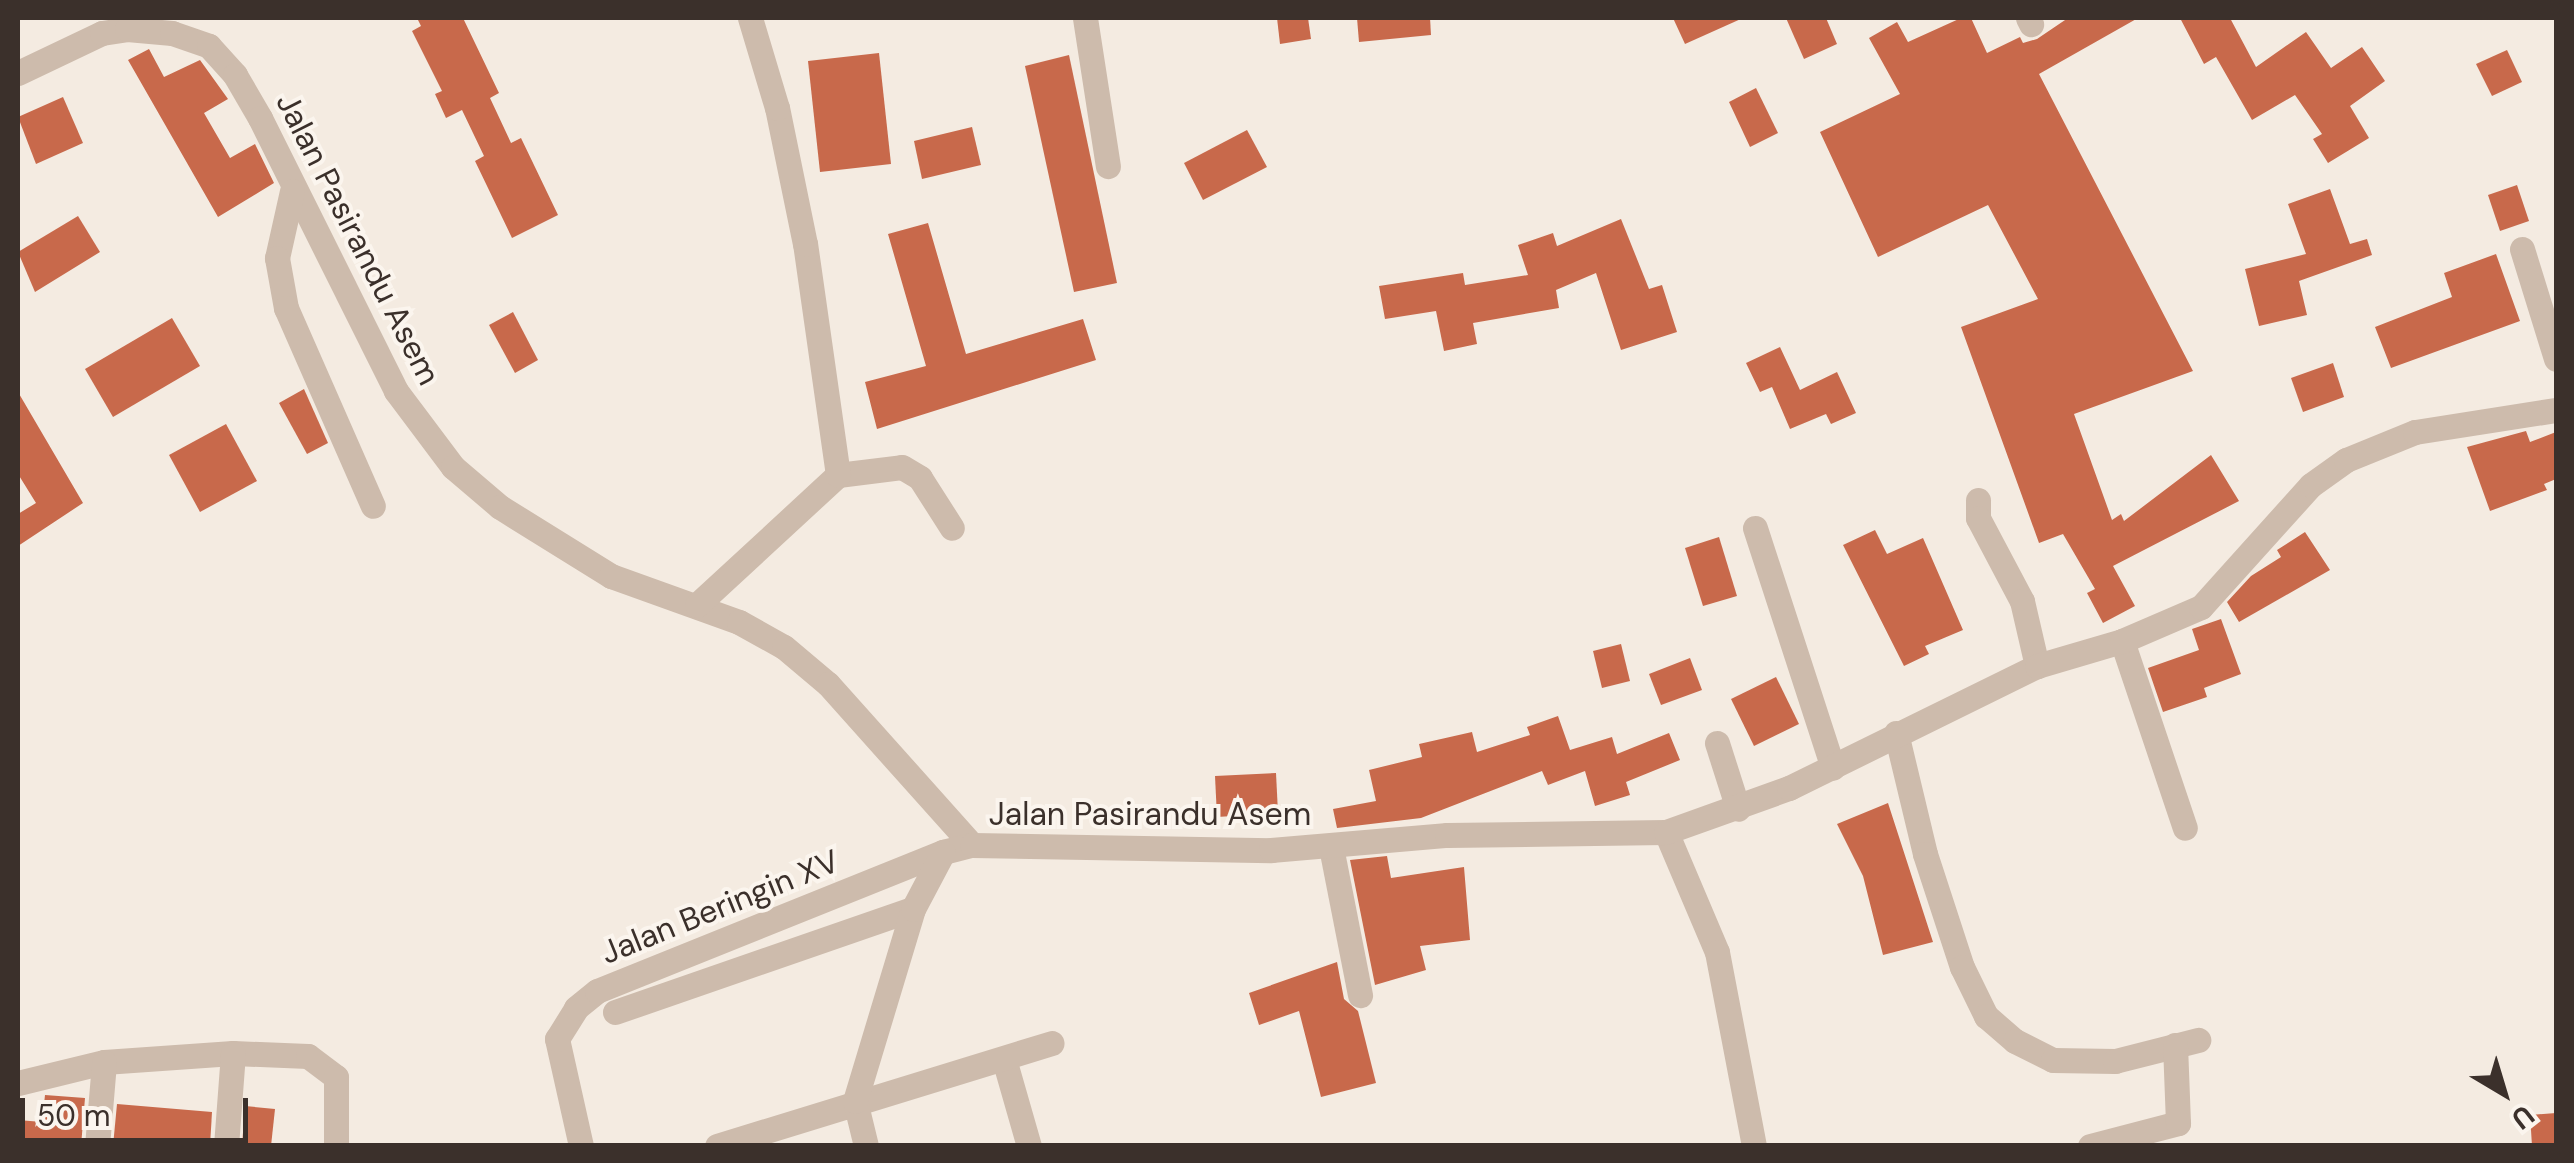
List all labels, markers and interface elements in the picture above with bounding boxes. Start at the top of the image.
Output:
street label: Jalan Pasirandu Asem [268,87,448,391]
street label: Jalan Pasirandu Asem [989,795,1311,833]
street label: Jalan Beringin XV [595,842,845,972]
north arrow [2454,1043,2554,1143]
scale bar [25,1078,252,1140]
text: 50 m [37,1096,111,1135]
text: U [2504,1097,2542,1138]

